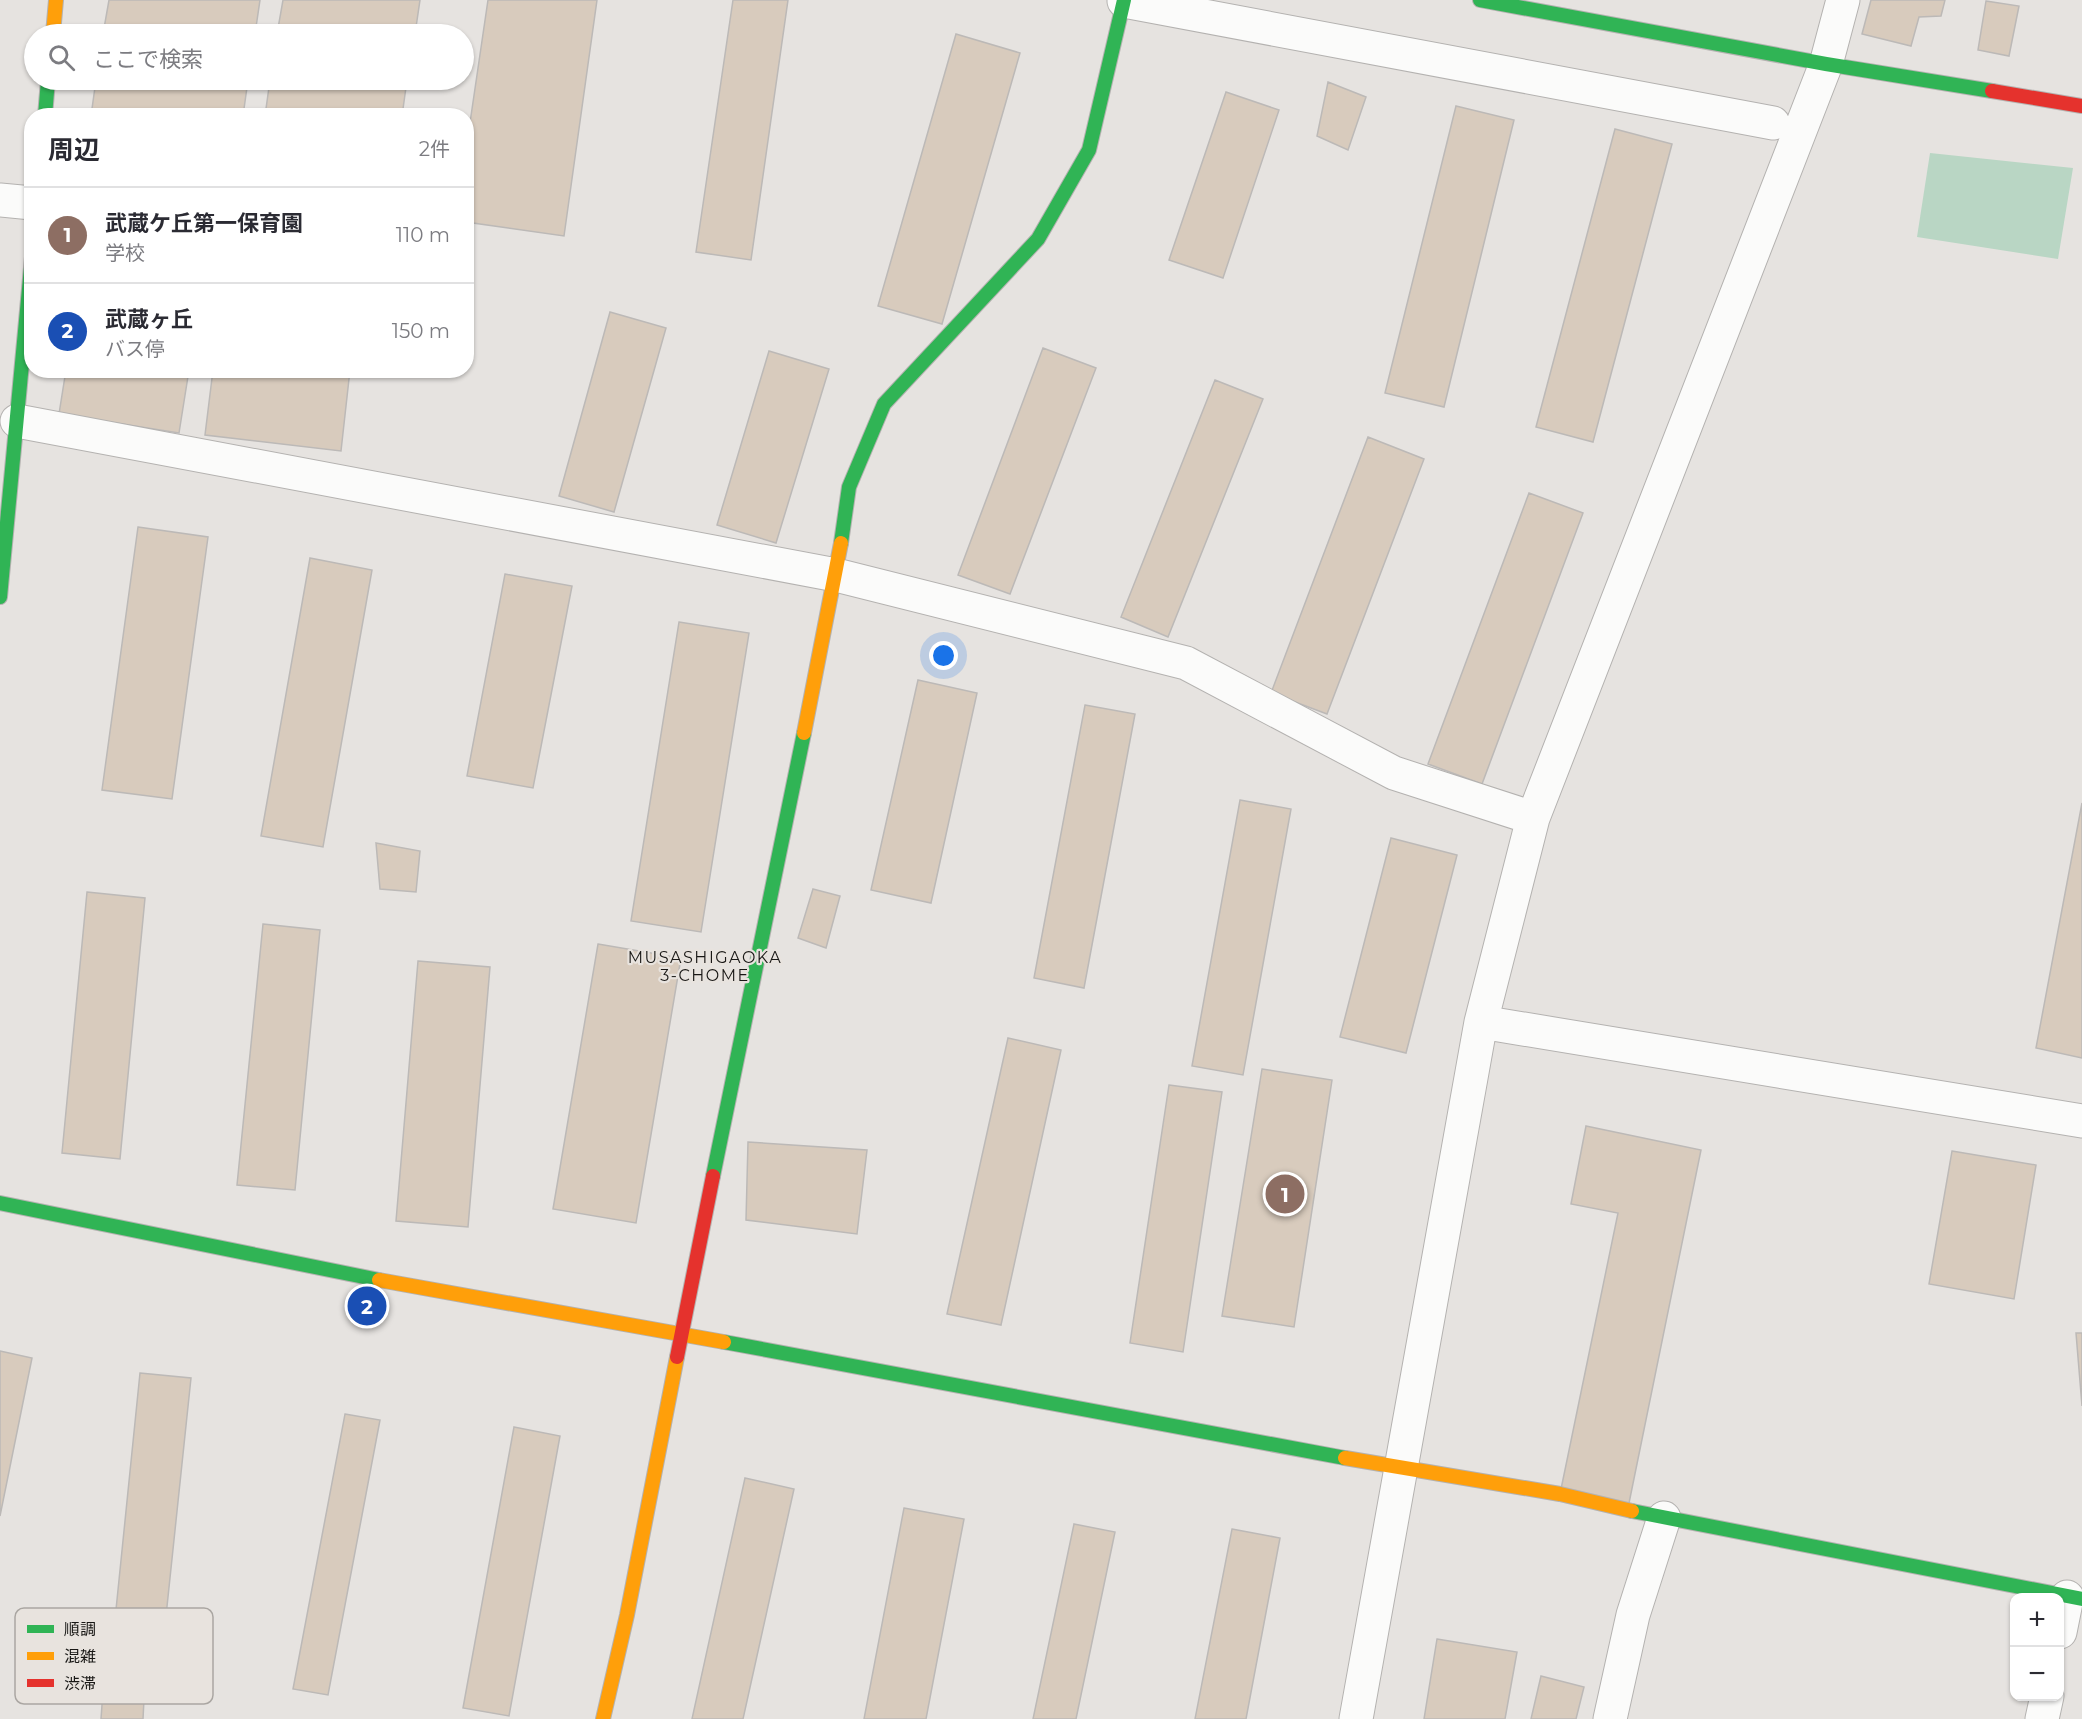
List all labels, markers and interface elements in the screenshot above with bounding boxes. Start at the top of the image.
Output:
search box [24,24,474,90]
icon: search [45,41,78,74]
text: ここで検索 [93,46,203,73]
text: 周辺 [48,134,100,166]
text: 2件 [419,137,450,161]
text: 武蔵ケ丘第一保育園 [105,210,303,237]
text: 1 [64,223,71,247]
text: 110 m [396,223,450,247]
text: 学校 [105,241,145,265]
text: 武蔵ヶ丘 [105,306,193,333]
text: 2 [62,319,73,343]
text: 150 m [392,319,450,343]
text: バス停 [105,337,165,361]
your location [929,641,958,670]
district label: MUSASHIGAOKA 3-CHOME [628,948,782,985]
pin: 1 [1266,1172,1304,1216]
pin: 2 [348,1284,386,1328]
map controls [2010,1593,2064,1701]
button: + [2010,1593,2064,1647]
legend [15,1608,213,1704]
text: 順調 [64,1620,96,1639]
text: 混雑 [64,1647,96,1666]
button: − [2010,1647,2064,1701]
text: 渋滞 [64,1674,96,1693]

